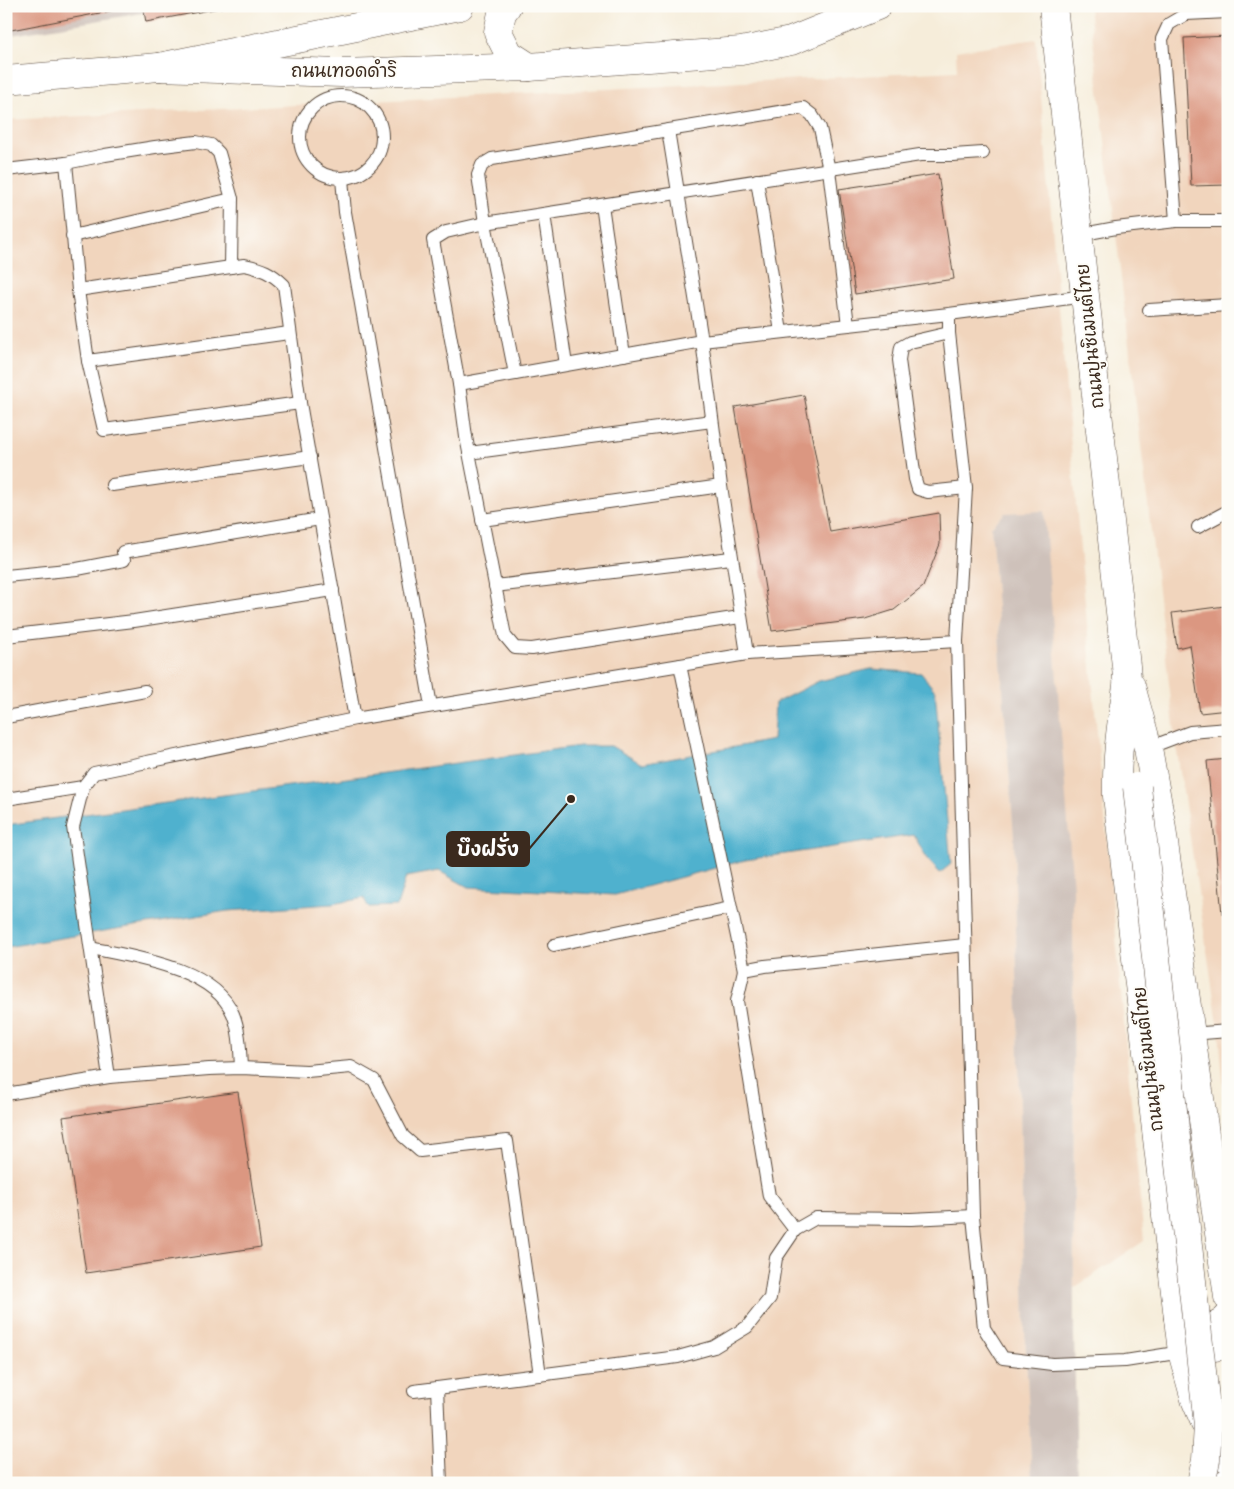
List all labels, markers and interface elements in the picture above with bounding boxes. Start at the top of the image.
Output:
street label: ถนนเทอดดำริ [291,59,397,84]
street label: ถนนปูนซิเมนต์ไทย [1069,262,1112,410]
callout: บึงฝรั่ง [447,832,529,866]
text: บึงฝรั่ง [457,832,519,863]
street label: ถนนปูนซิเมนต์ไทย [1126,985,1171,1133]

